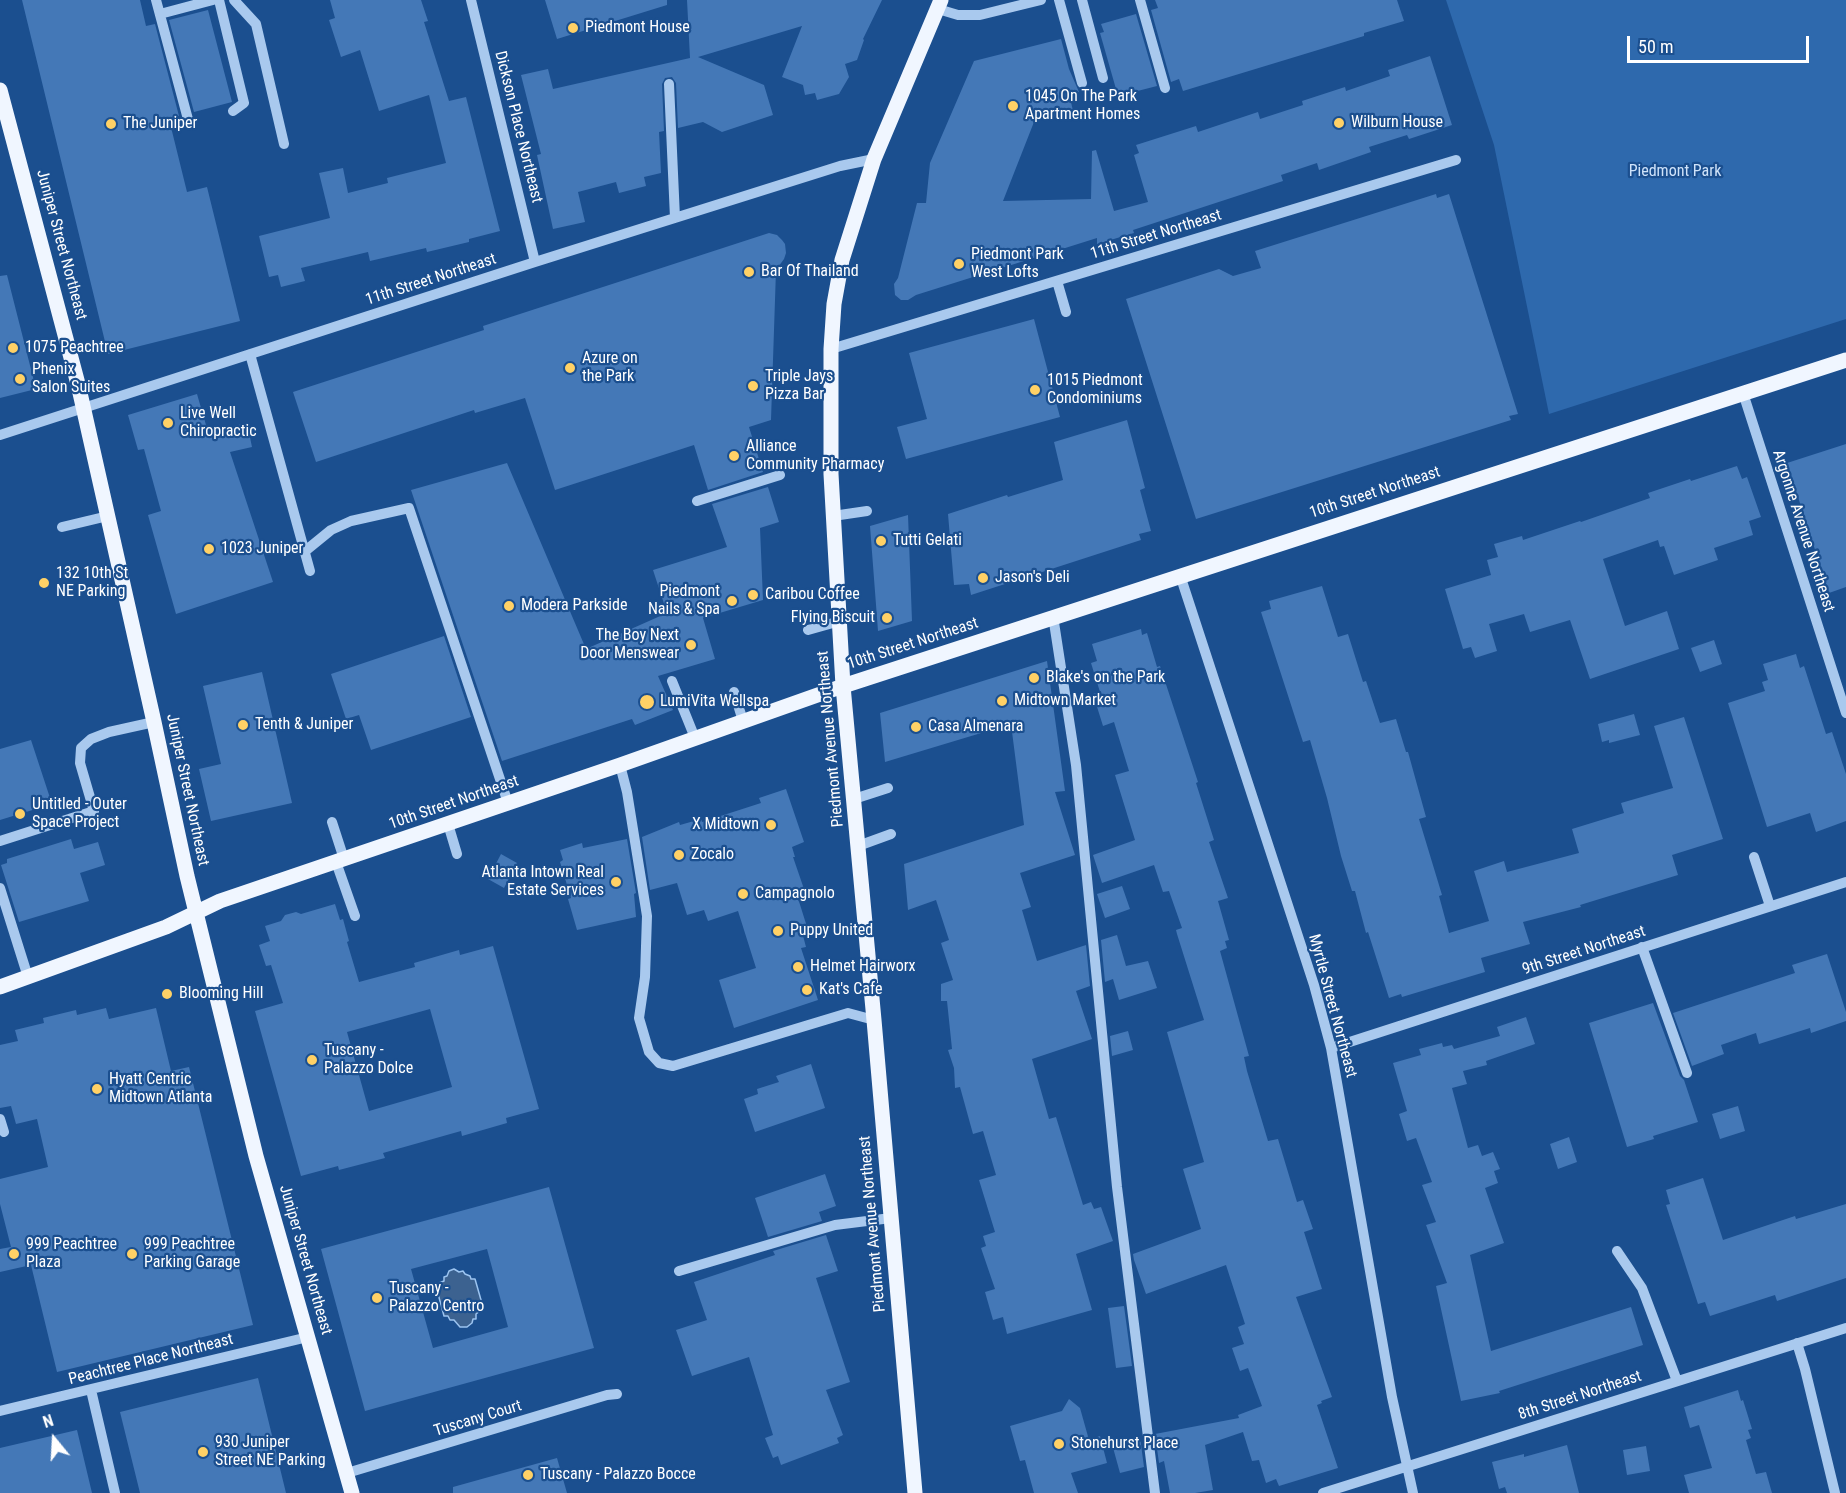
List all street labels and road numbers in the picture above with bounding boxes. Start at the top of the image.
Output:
street label: Dickson Place Northeast [490,49,546,205]
street label: Juniper Street Northeast [32,168,90,322]
street label: 11th Street Northeast [1088,206,1224,264]
street label: 11th Street Northeast [363,250,499,310]
street label: Argonne Avenue Northeast [1768,448,1838,614]
street label: 10th Street Northeast [1307,463,1443,523]
street label: 10th Street Northeast [845,614,981,674]
street label: Piedmont Avenue Northeast [814,650,848,828]
street label: Juniper Street Northeast [162,712,212,868]
street label: 10th Street Northeast [387,772,521,834]
street label: 9th Street Northeast [1520,922,1648,980]
street label: Myrtle Street Northeast [1304,932,1360,1080]
street label: Piedmont Avenue Northeast [856,1135,890,1313]
street label: Juniper Street Northeast [274,1183,336,1337]
street label: Peachtree Place Northeast [67,1330,235,1390]
street label: 8th Street Northeast [1516,1367,1644,1425]
street label: Tuscany Court [432,1397,524,1441]

